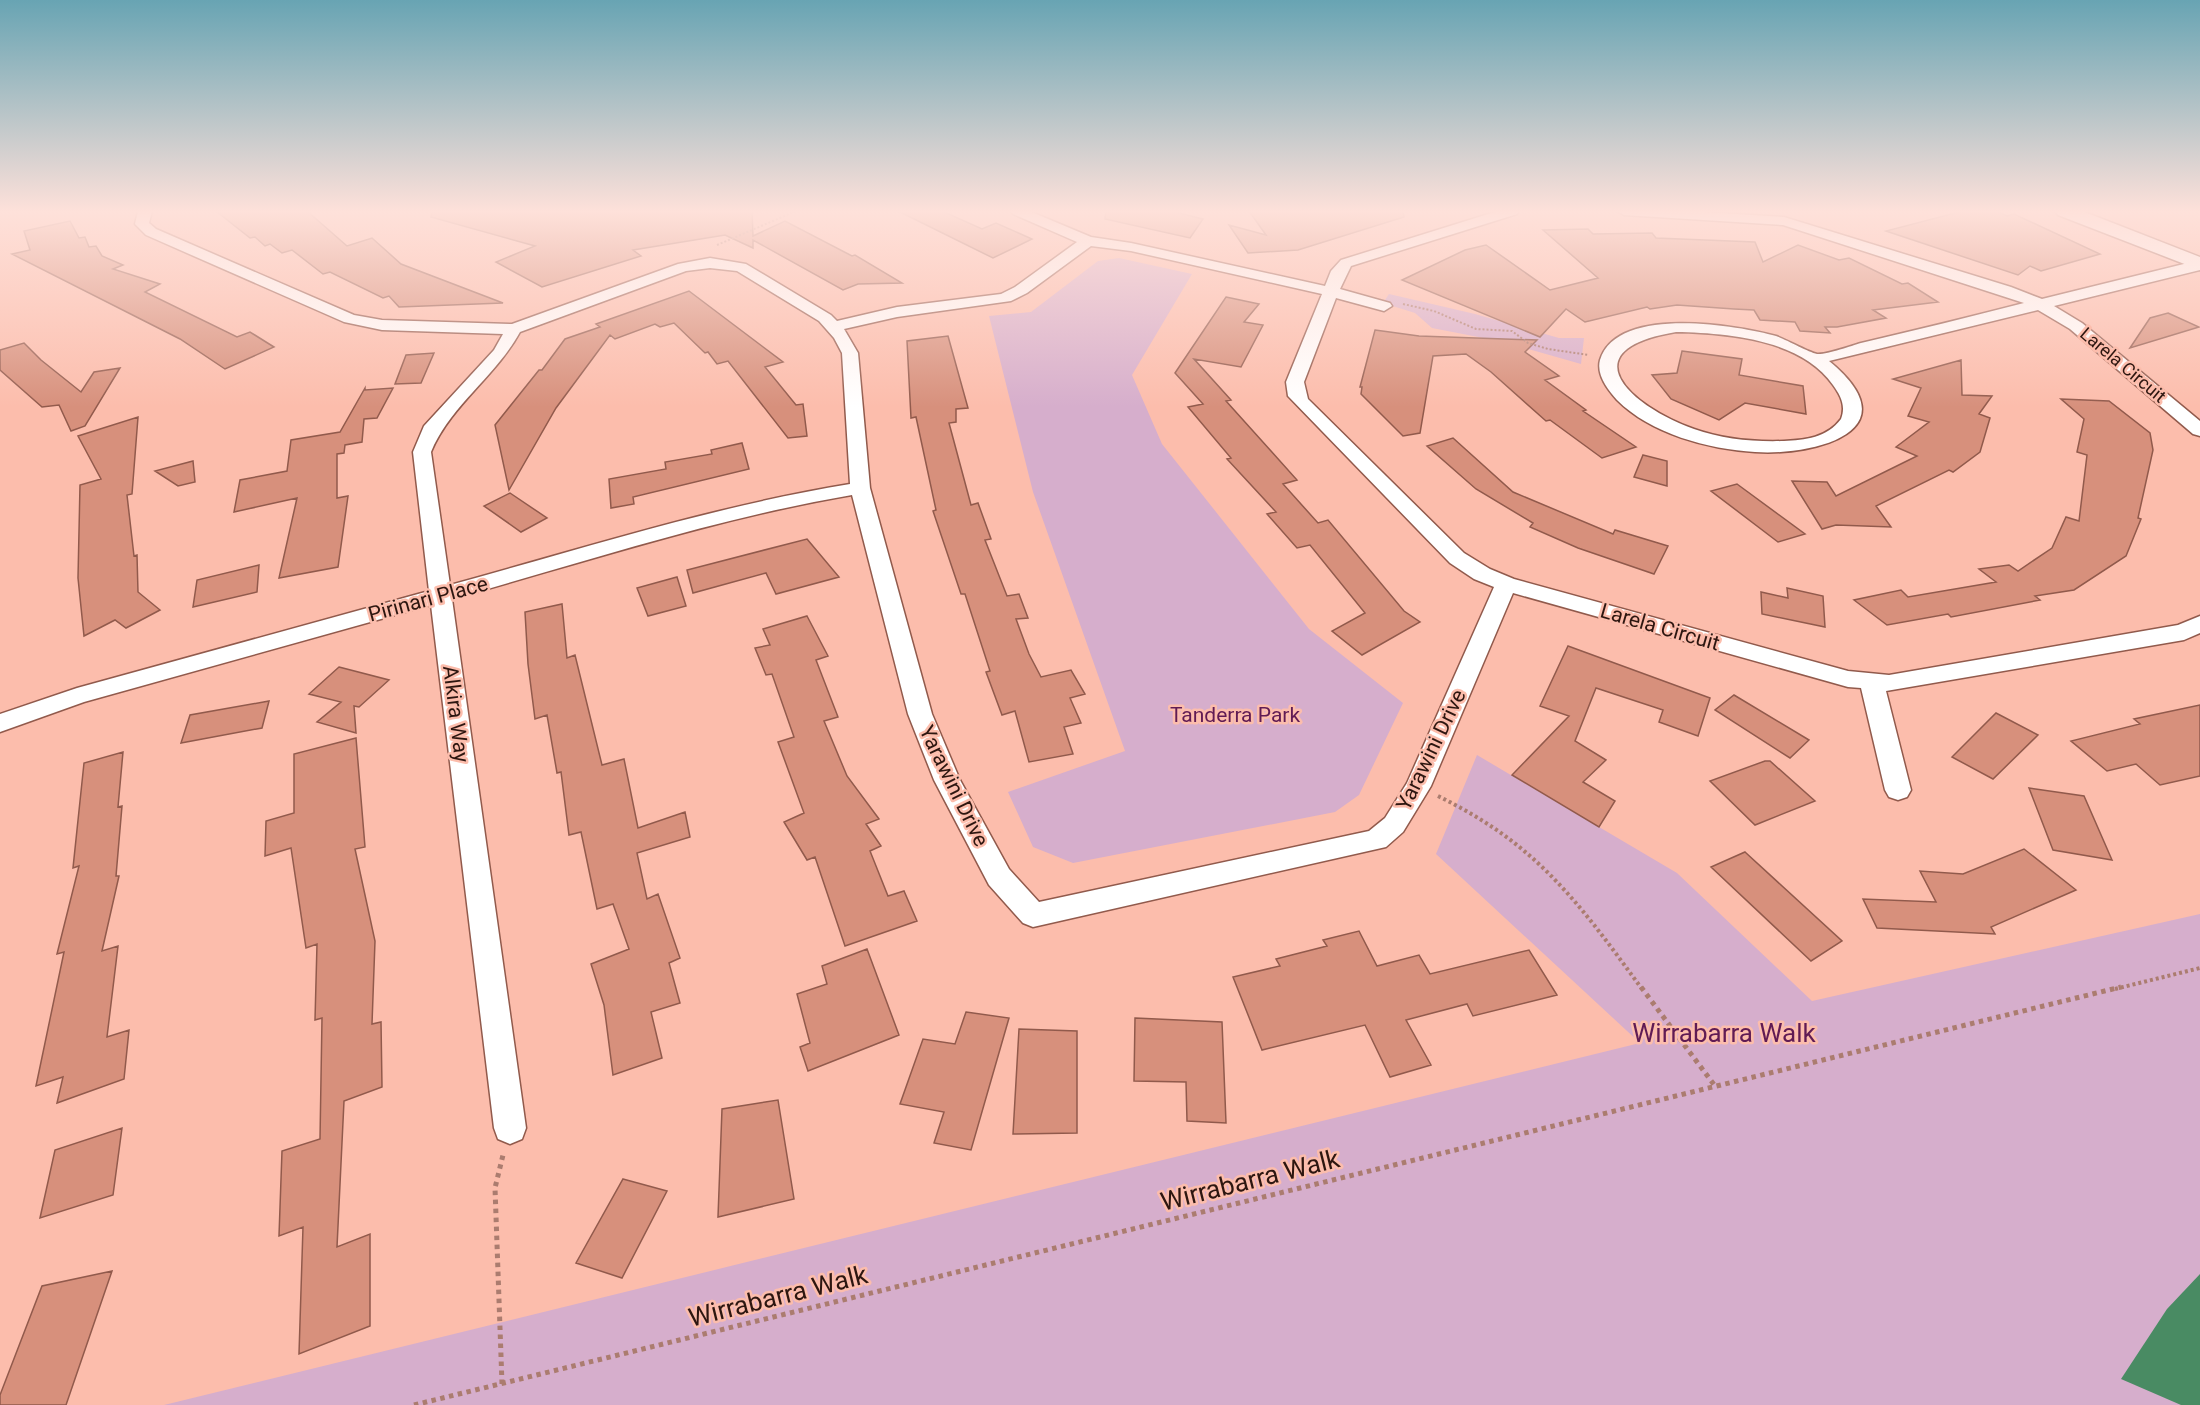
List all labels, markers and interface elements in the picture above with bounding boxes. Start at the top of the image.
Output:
street label: Larela Circuit [2076,323,2170,407]
street label: Pirinari Place [366,571,490,627]
street label: Larela Circuit [1598,599,1722,655]
street label: Alkira Way [438,664,474,764]
street label: Yarawini Drive [1391,686,1471,814]
park label: Tanderra Park [1170,703,1300,727]
street label: Yarawini Drive [914,722,994,850]
park label: Wirrabarra Walk [1632,1018,1817,1048]
street label: Wirrabarra Walk [1157,1143,1343,1217]
street label: Wirrabarra Walk [685,1259,871,1333]

